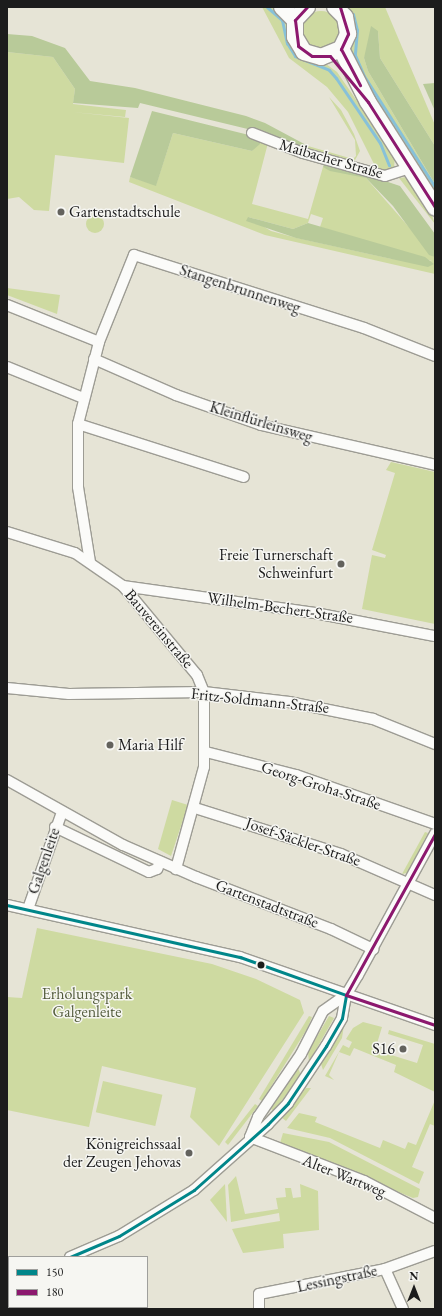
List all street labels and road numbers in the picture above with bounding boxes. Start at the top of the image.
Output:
street label: Maibacher Straße [277,135,385,183]
street label: Stangenbrunnenweg [177,260,303,318]
street label: Kleinflürleinsweg [207,397,315,447]
street label: Bauvereinstraße [120,586,198,672]
street label: Wilhelm-Bechert-Straße [206,588,354,628]
street label: Fritz-Soldmann-Straße [190,684,330,718]
street label: Georg-Groha-Straße [259,758,383,814]
street label: Josef-Säckler-Straße [243,813,363,871]
street label: Galgenleite [24,825,64,897]
street label: Gartenstadtstraße [213,876,321,932]
street label: Alter Wartweg [299,1151,389,1201]
street label: Lessingstraße [295,1261,379,1297]

